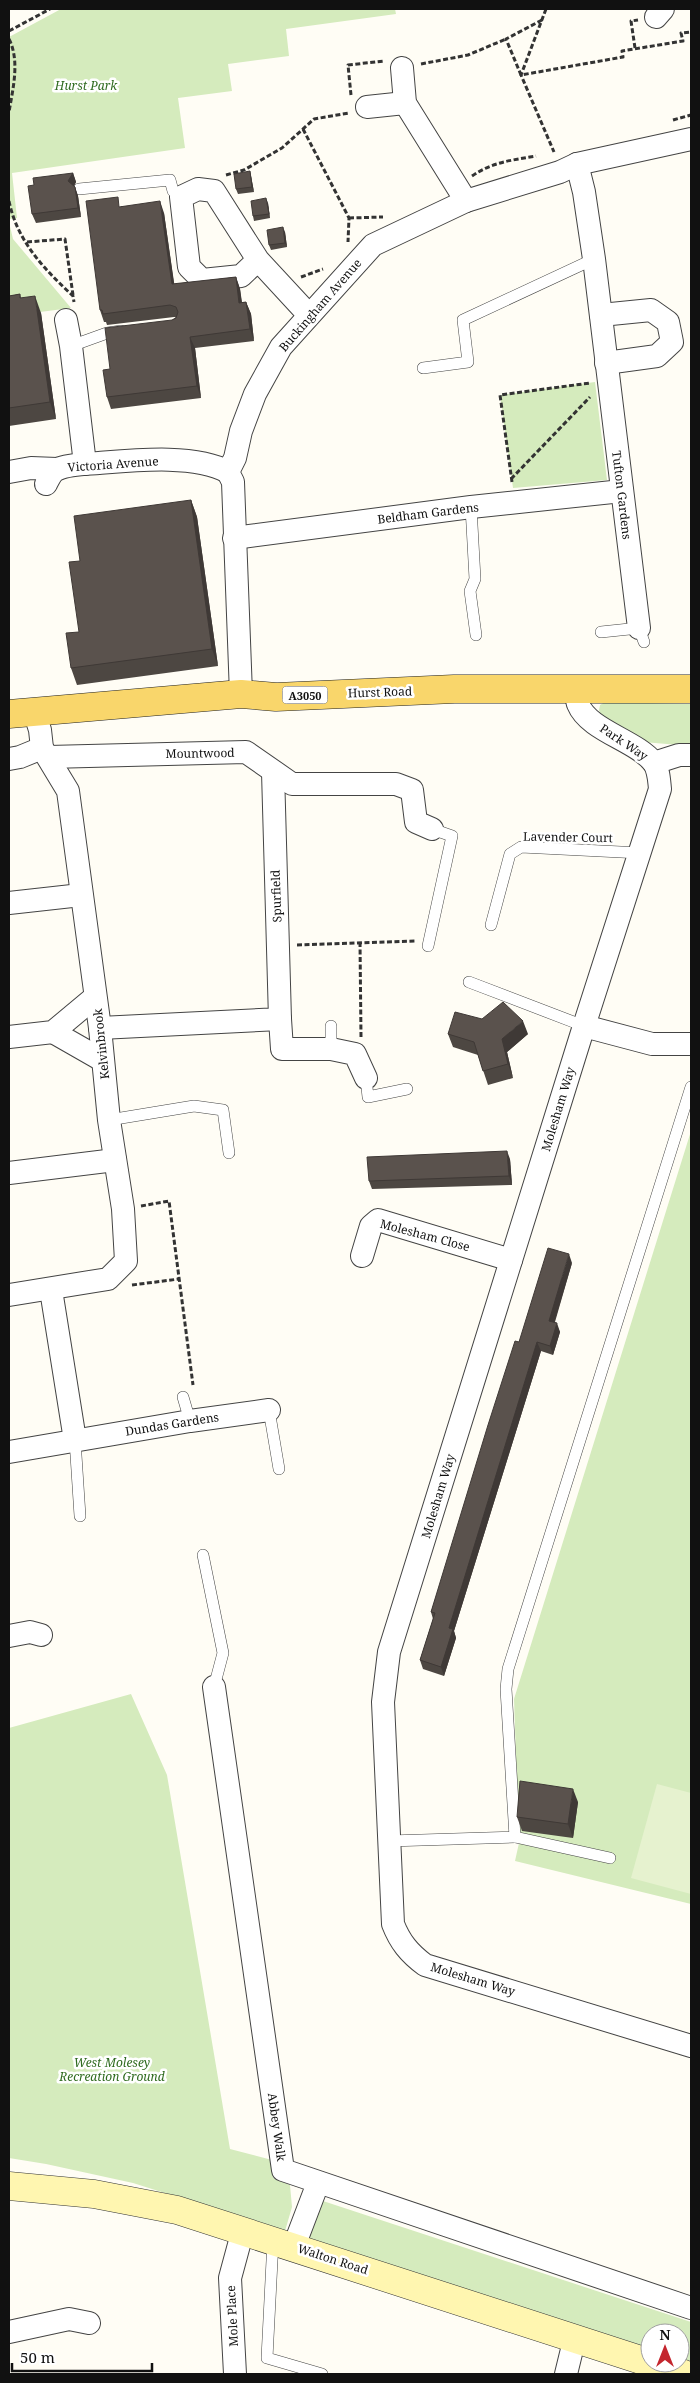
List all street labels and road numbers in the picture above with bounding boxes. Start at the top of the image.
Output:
street label: Buckingham Avenue [275,255,365,355]
street label: Tufton Gardens [608,450,636,540]
street label: Victoria Avenue [67,452,159,476]
street label: Beldham Gardens [376,498,480,528]
street label: Hurst Road [347,682,413,702]
road number: A3050 [282,686,328,704]
street label: Park Way [597,720,652,764]
street label: Mountwood [165,744,235,762]
street label: Lavender Court [523,828,613,846]
street label: Spurfield [267,869,285,923]
street label: Kelvinbrook [89,1007,113,1080]
street label: Molesham Way [537,1064,579,1153]
street label: Molesham Close [378,1215,472,1255]
street label: Dundas Gardens [124,1408,220,1440]
street label: Molesham Way [417,1451,459,1540]
street label: Molesham Way [429,1958,518,2000]
street label: Abbey Walk [264,2092,290,2163]
street label: Walton Road [296,2240,371,2279]
street label: Mole Place [222,2285,242,2347]

